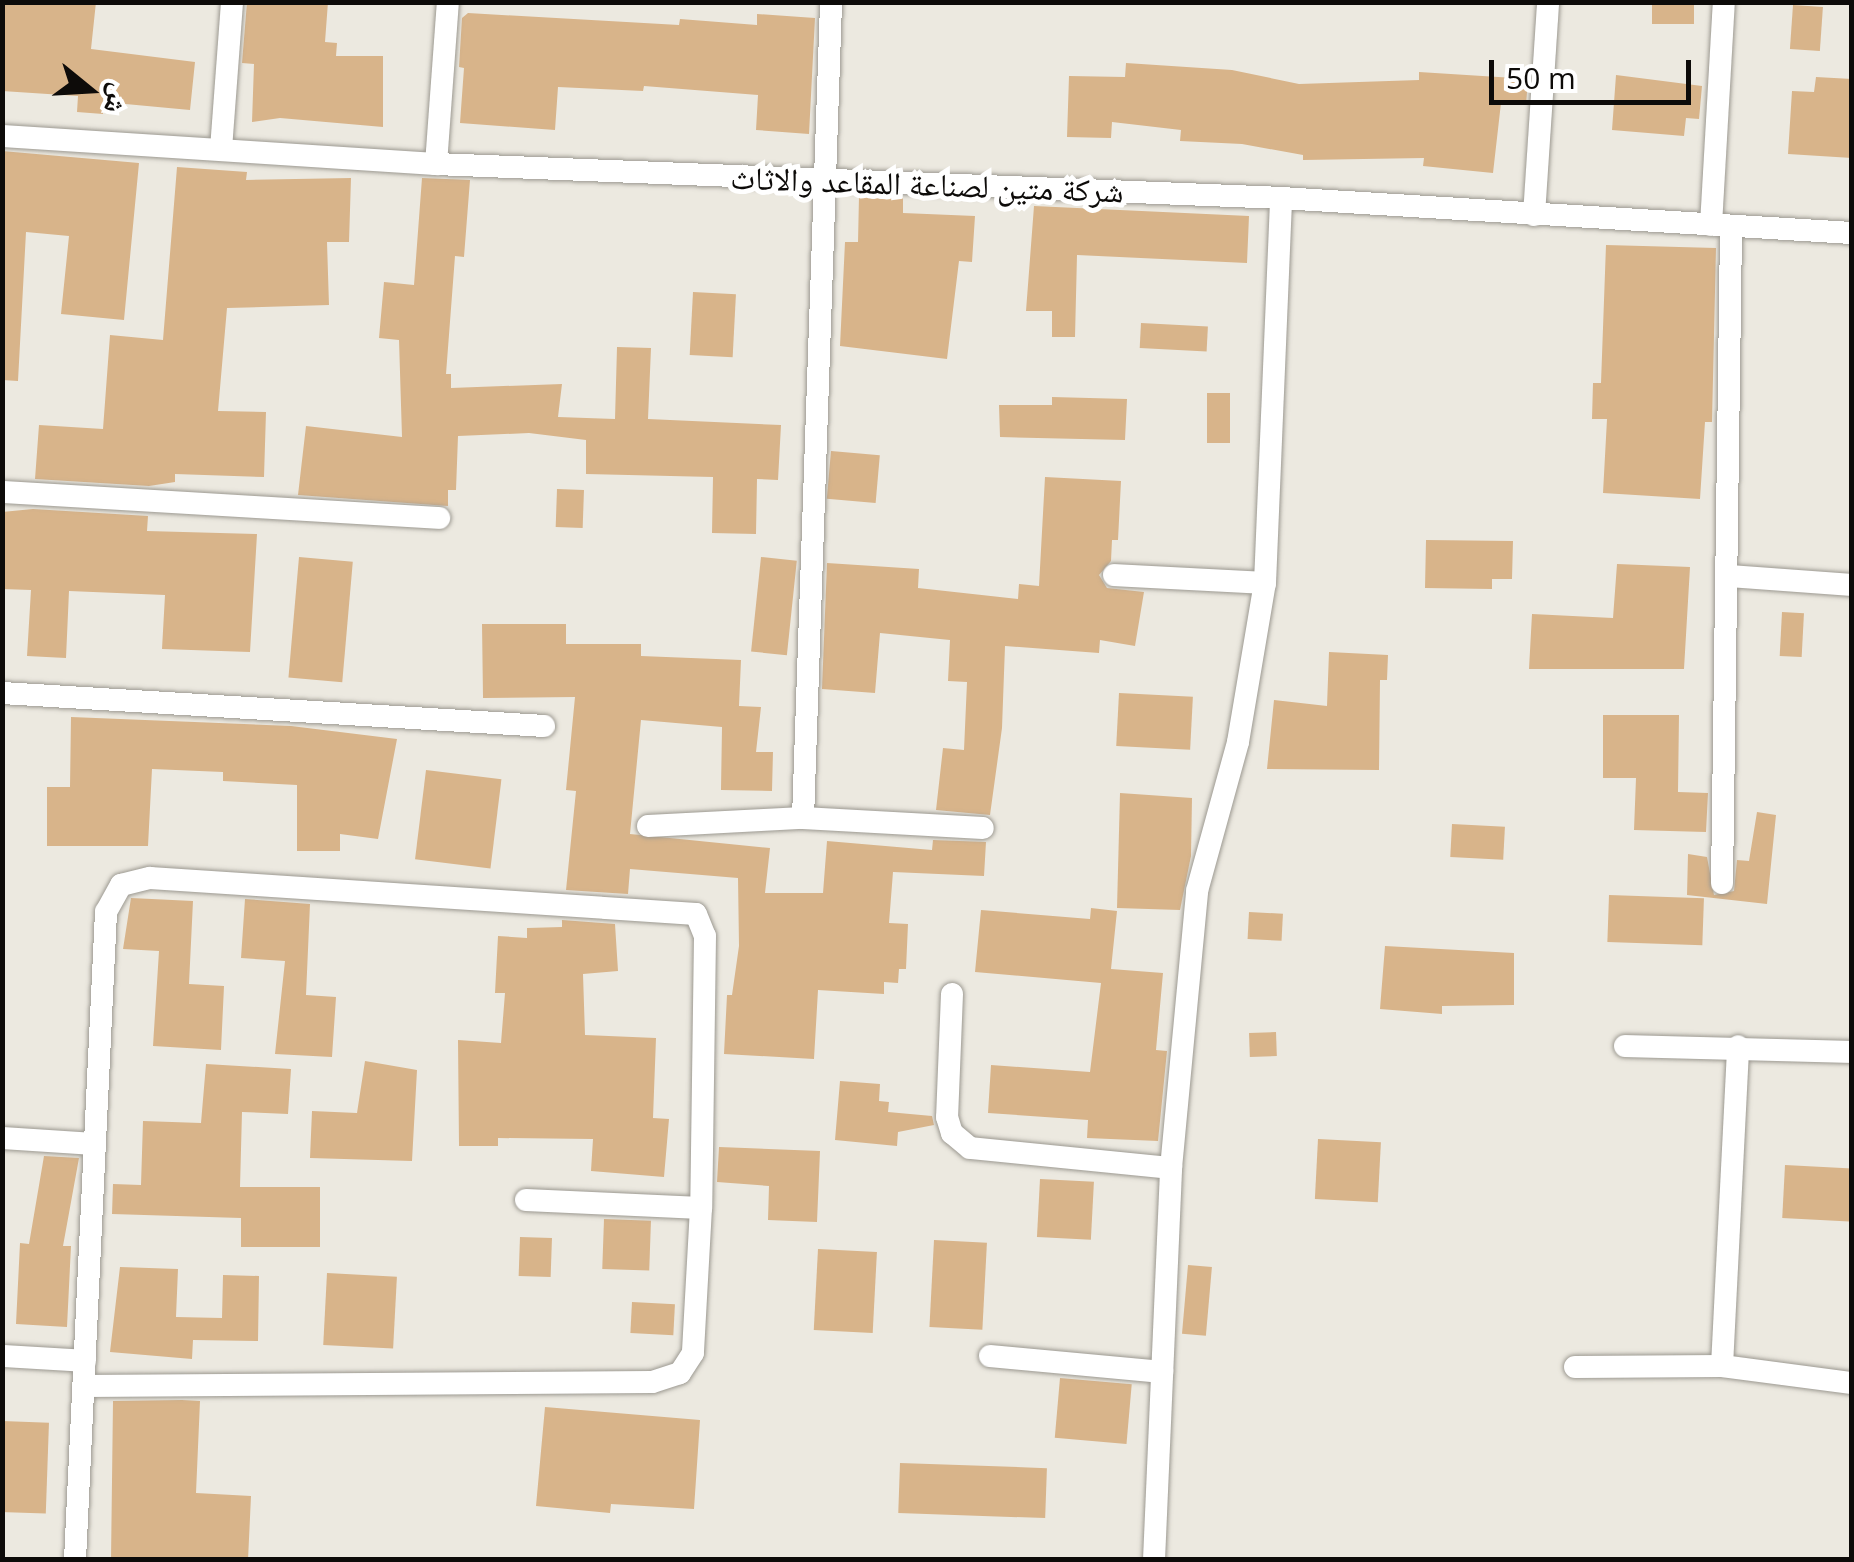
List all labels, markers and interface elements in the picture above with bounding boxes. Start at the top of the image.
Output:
north arrow [40,40,140,140]
scale bar [1494,40,1696,102]
text: 50 m [1506,57,1576,98]
text: ش [96,79,141,119]
street label: شركة متين لصناعة المقاعد والاثاث [730,158,1124,210]

